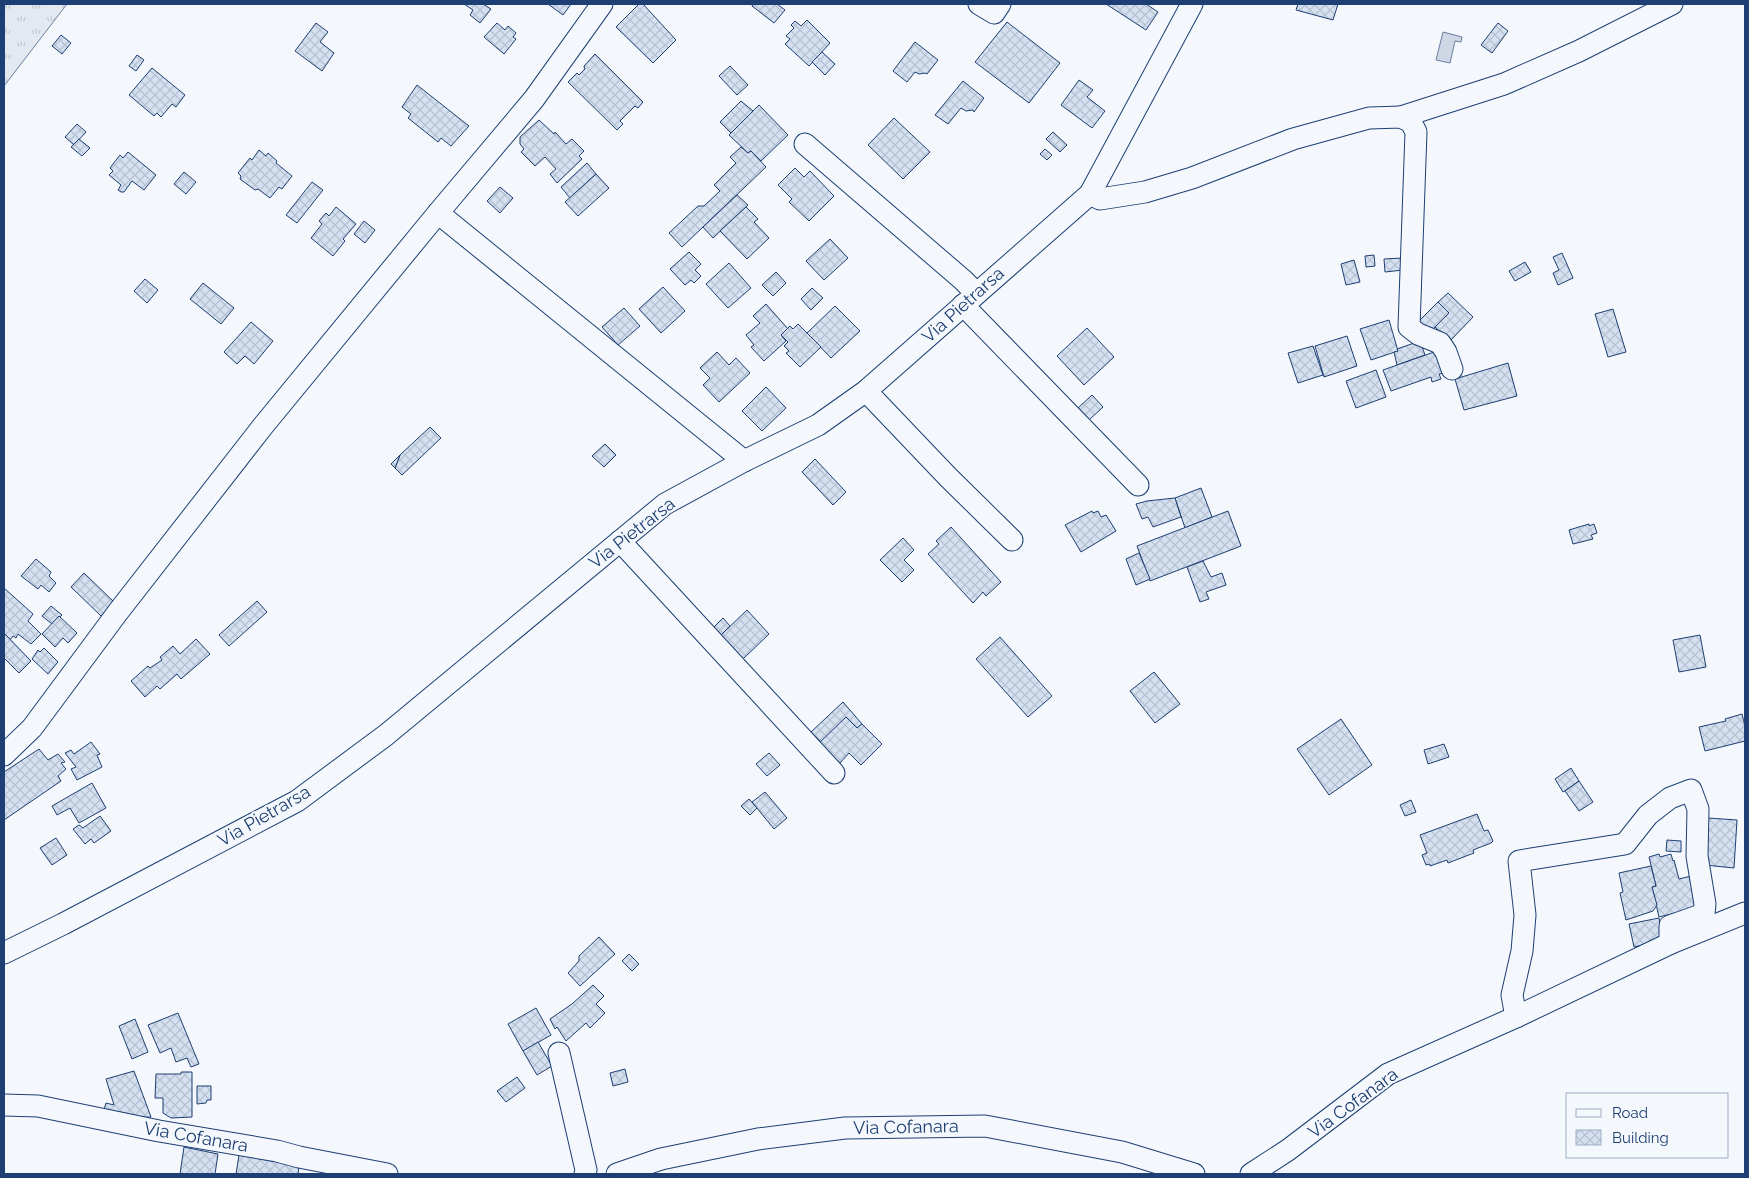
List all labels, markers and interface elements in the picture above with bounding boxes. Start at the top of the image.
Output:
street label: Via Pietrarsa [917,262,1008,347]
street label: Via Pietrarsa [585,493,679,573]
street label: Via Pietrarsa [214,781,314,850]
street label: Via Cofanara [1304,1063,1402,1142]
legend [1566,1093,1729,1158]
text: Road [1612,1104,1648,1122]
street label: Via Cofanara [853,1115,959,1138]
street label: Via Cofanara [142,1117,250,1156]
text: Building [1612,1129,1669,1147]

